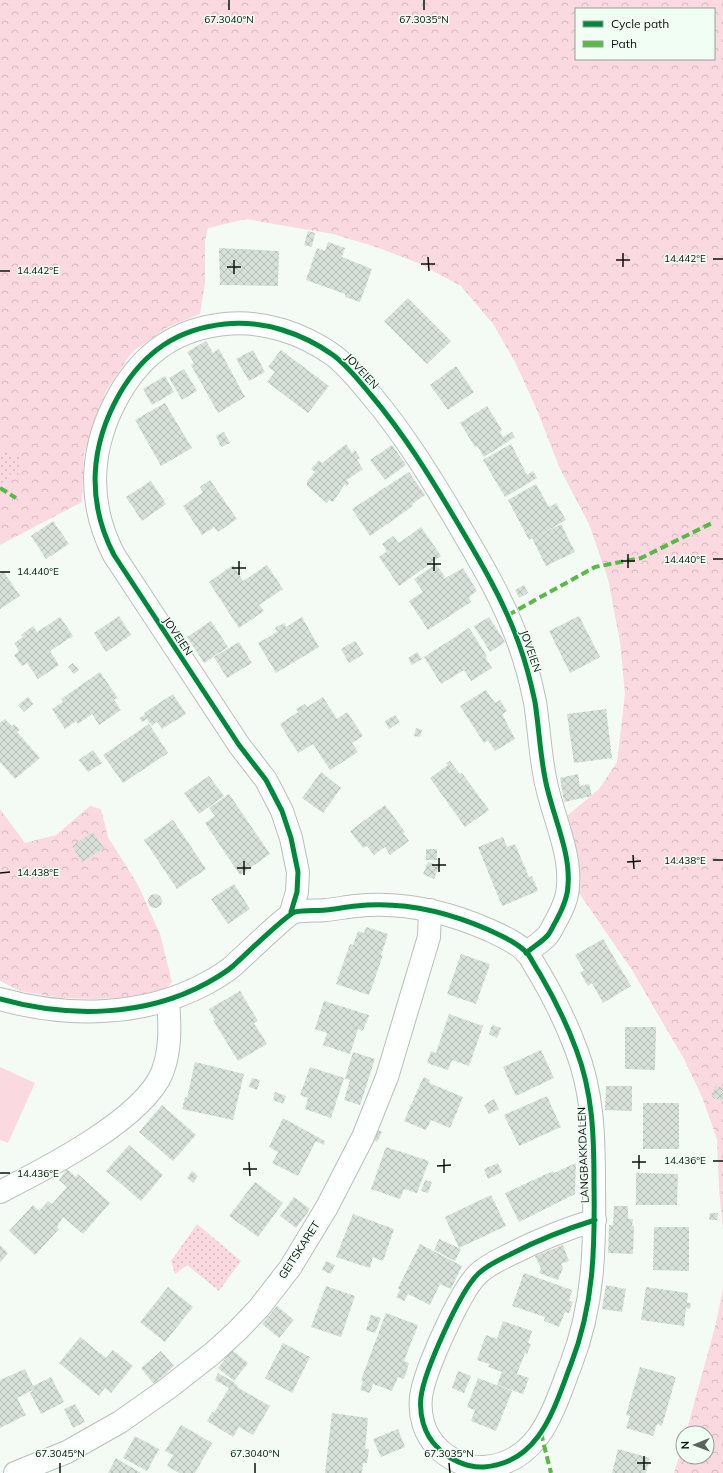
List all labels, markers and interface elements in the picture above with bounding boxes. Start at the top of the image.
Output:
legend [575,8,715,60]
text: 67.3040°N [204,13,254,26]
text: 67.3035°N [399,13,449,26]
text: Cycle path [611,16,669,31]
text: Path [611,36,637,51]
text: 14.442°E [664,252,706,265]
text: 14.442°E [17,264,59,277]
street label: JOVEIEN [342,350,382,392]
text: 14.440°E [664,553,706,566]
text: 14.440°E [17,565,59,578]
street label: JOVEIEN [160,614,196,658]
street label: JOVEIEN [517,628,545,674]
text: 14.438°E [664,854,706,867]
text: 14.438°E [17,866,59,879]
street label: LANGBAKKDALEN [574,1107,592,1203]
text: 14.436°E [664,1154,706,1167]
text: 14.436°E [17,1167,59,1180]
street label: GEITSKARET [275,1218,323,1281]
north arrow [675,1425,715,1465]
text: N [678,1441,692,1449]
text: 67.3045°N [35,1447,85,1460]
text: 67.3040°N [230,1447,280,1460]
text: 67.3035°N [424,1447,474,1460]

